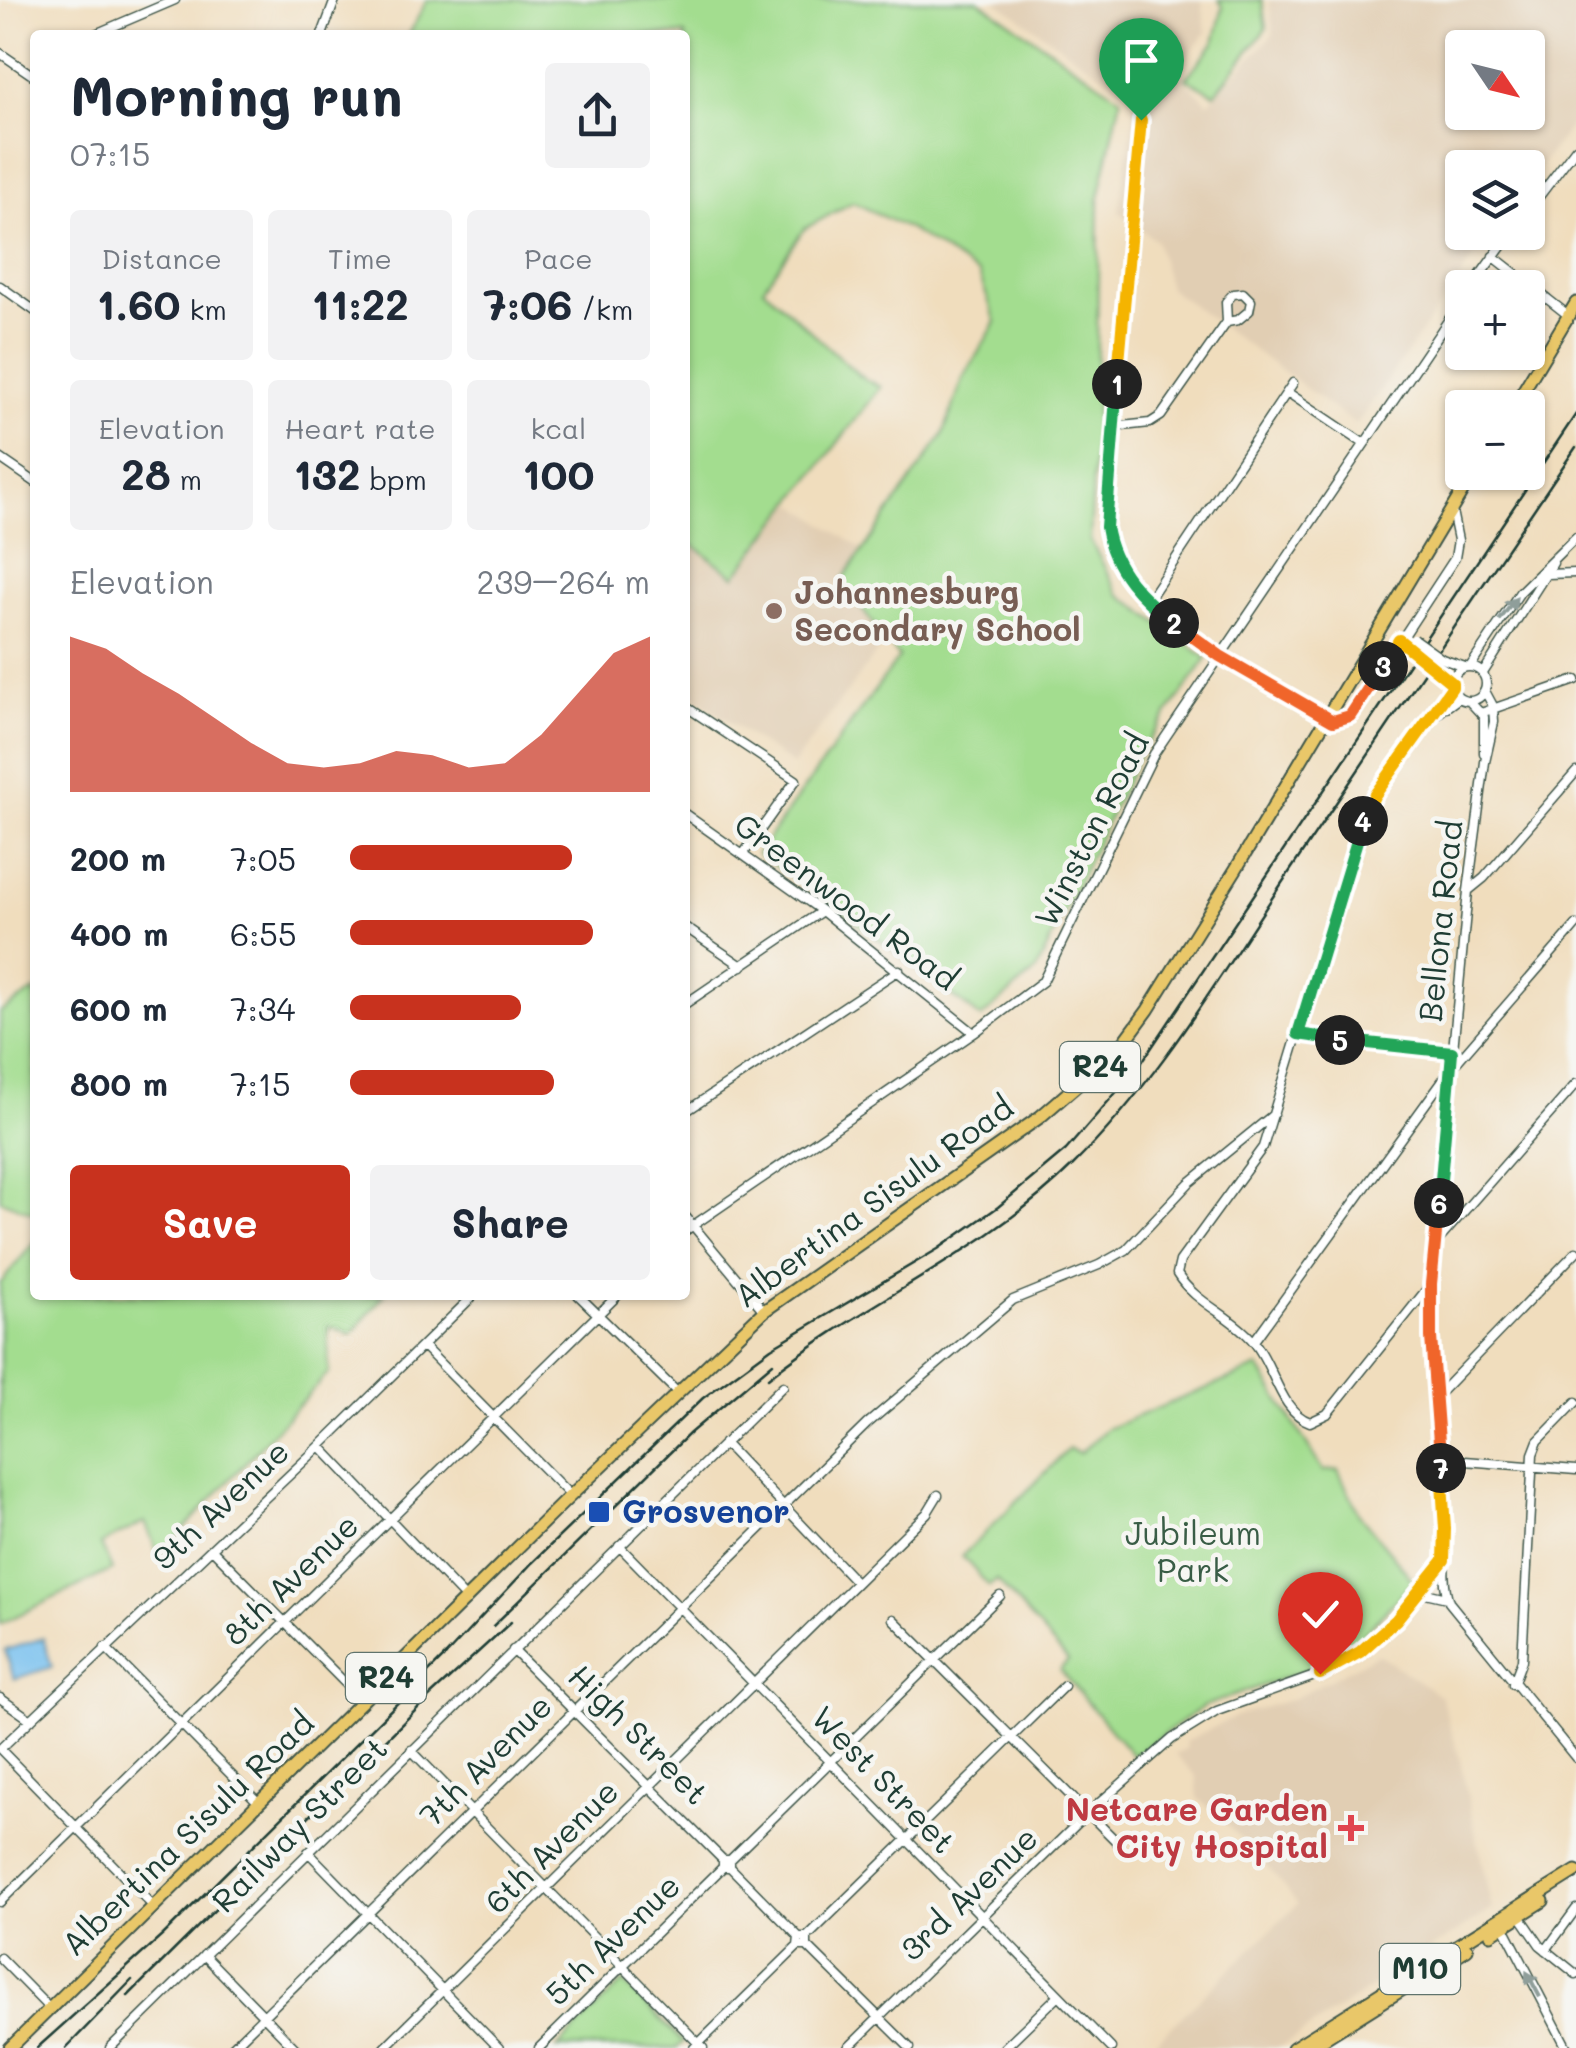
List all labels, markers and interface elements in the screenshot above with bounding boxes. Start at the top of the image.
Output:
pin [1099,18,1184,121]
north arrow [1445,30,1545,130]
map controls [1445,30,1545,490]
icon: arrive [1114,33,1169,88]
text: Morning run [70,58,403,130]
button: share [545,63,650,168]
text: 07:15 [70,132,150,174]
button: layers [1445,150,1545,250]
text: Distance [101,240,222,276]
text: Time [328,240,392,276]
text: Pace [524,240,593,276]
button: + [1445,270,1545,370]
text: 1.60 [97,276,181,331]
text: 11:22 [311,276,409,331]
text: 7:06 [483,276,572,331]
text: km [181,291,227,327]
text: /km [572,291,633,327]
pin: 1 [1092,359,1142,409]
text: 1 [1111,366,1123,402]
button: − [1445,390,1545,490]
text: Elevation [99,410,225,446]
text: Heart rate [284,410,436,446]
text: kcal [530,410,586,446]
text: 28 [121,446,171,501]
text: 132 [293,446,360,501]
text: 100 [522,446,595,501]
text: m [171,461,202,497]
text: bpm [360,461,427,497]
text: Elevation [70,560,214,602]
text: 239–264 m [477,560,650,602]
place label: Johannesburg Secondary School [794,570,1081,650]
one-way arrow [1497,596,1517,622]
pin: 2 [1149,598,1199,648]
marker: Johannesburg Secondary School [763,600,785,622]
text: 2 [1166,605,1182,641]
pin: 3 [1358,641,1408,691]
text: 3 [1375,648,1391,684]
street label: Winston Road [1023,725,1157,933]
pin: 4 [1338,796,1388,846]
street label: Greenwood Road [727,802,968,998]
text: 4 [1354,803,1372,839]
street label: Bellona Road [1408,818,1470,1024]
text: 200 m [70,837,166,879]
text: 7:05 [230,837,296,879]
text: 400 m [70,912,168,954]
text: 6:55 [230,912,297,954]
text: 600 m [70,987,167,1029]
text: 7:34 [230,987,295,1029]
pin: 5 [1315,1015,1365,1065]
text: 5 [1332,1022,1348,1058]
road number: R24 [1060,1042,1140,1092]
text: 800 m [70,1062,168,1104]
text: 7:15 [230,1062,291,1104]
street label: Albertina Sisulu Road [725,1085,1021,1316]
button: Save [70,1165,350,1280]
button: Share [370,1165,650,1280]
pin: 6 [1414,1178,1464,1228]
text: 6 [1431,1185,1447,1221]
street label: 9th Avenue [142,1430,297,1578]
pin: 7 [1416,1443,1466,1493]
text: 7 [1433,1450,1449,1486]
place label: Grosvenor [622,1489,790,1531]
marker: Grosvenor [586,1499,612,1525]
street label: 8th Avenue [213,1504,366,1654]
park label: Jubileum Park [1125,1511,1261,1590]
pin [1278,1572,1363,1675]
icon: check [1293,1587,1348,1642]
road number: R24 [346,1653,426,1703]
street label: High Street [560,1655,718,1813]
street label: 7th Avenue [409,1684,560,1835]
street label: West Street [803,1696,965,1861]
street label: Albertina Sisulu Road [52,1701,322,1964]
street label: Railway Street [202,1727,396,1921]
street label: 6th Avenue [475,1770,626,1921]
place label: Netcare Garden City Hospital [1066,1787,1328,1867]
marker: Netcare Garden City Hospital [1338,1815,1364,1841]
street label: 3rd Avenue [890,1816,1046,1969]
street label: 5th Avenue [535,1864,688,2013]
road number: M10 [1380,1944,1460,1994]
one-way arrow [1525,1969,1542,1998]

